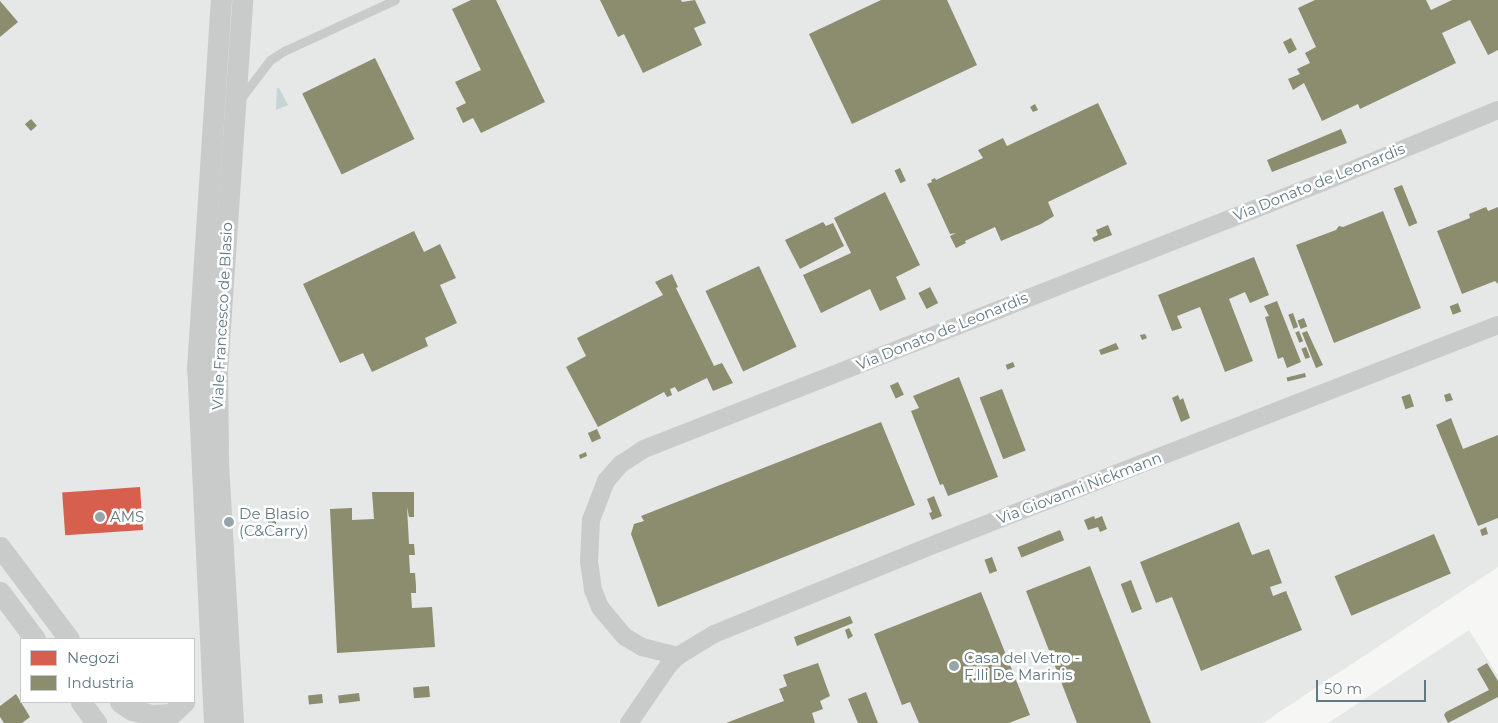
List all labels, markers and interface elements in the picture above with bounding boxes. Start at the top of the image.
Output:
street label: Via Donato de Leonardis [1230,139,1408,225]
street label: Viale Francesco de Blasio [208,222,236,410]
street label: Via Donato de Leonardis [853,288,1031,374]
street label: Via Giovanni Nickmann [994,448,1164,528]
place label: De Blasio (C&Carry) [239,504,309,539]
place label: AMS [110,508,144,526]
marker: AMS [94,511,106,523]
marker: De Blasio (C&Carry) [223,516,235,528]
legend [20,638,195,703]
text: Negozi [67,648,120,667]
place label: Casa del Vetro - F.lli De Marinis [964,648,1080,683]
marker: Casa del Vetro - F.lli De Marinis [948,660,960,672]
scale bar [1318,670,1428,702]
text: Industria [67,673,134,692]
text: 50 m [1324,679,1362,698]

